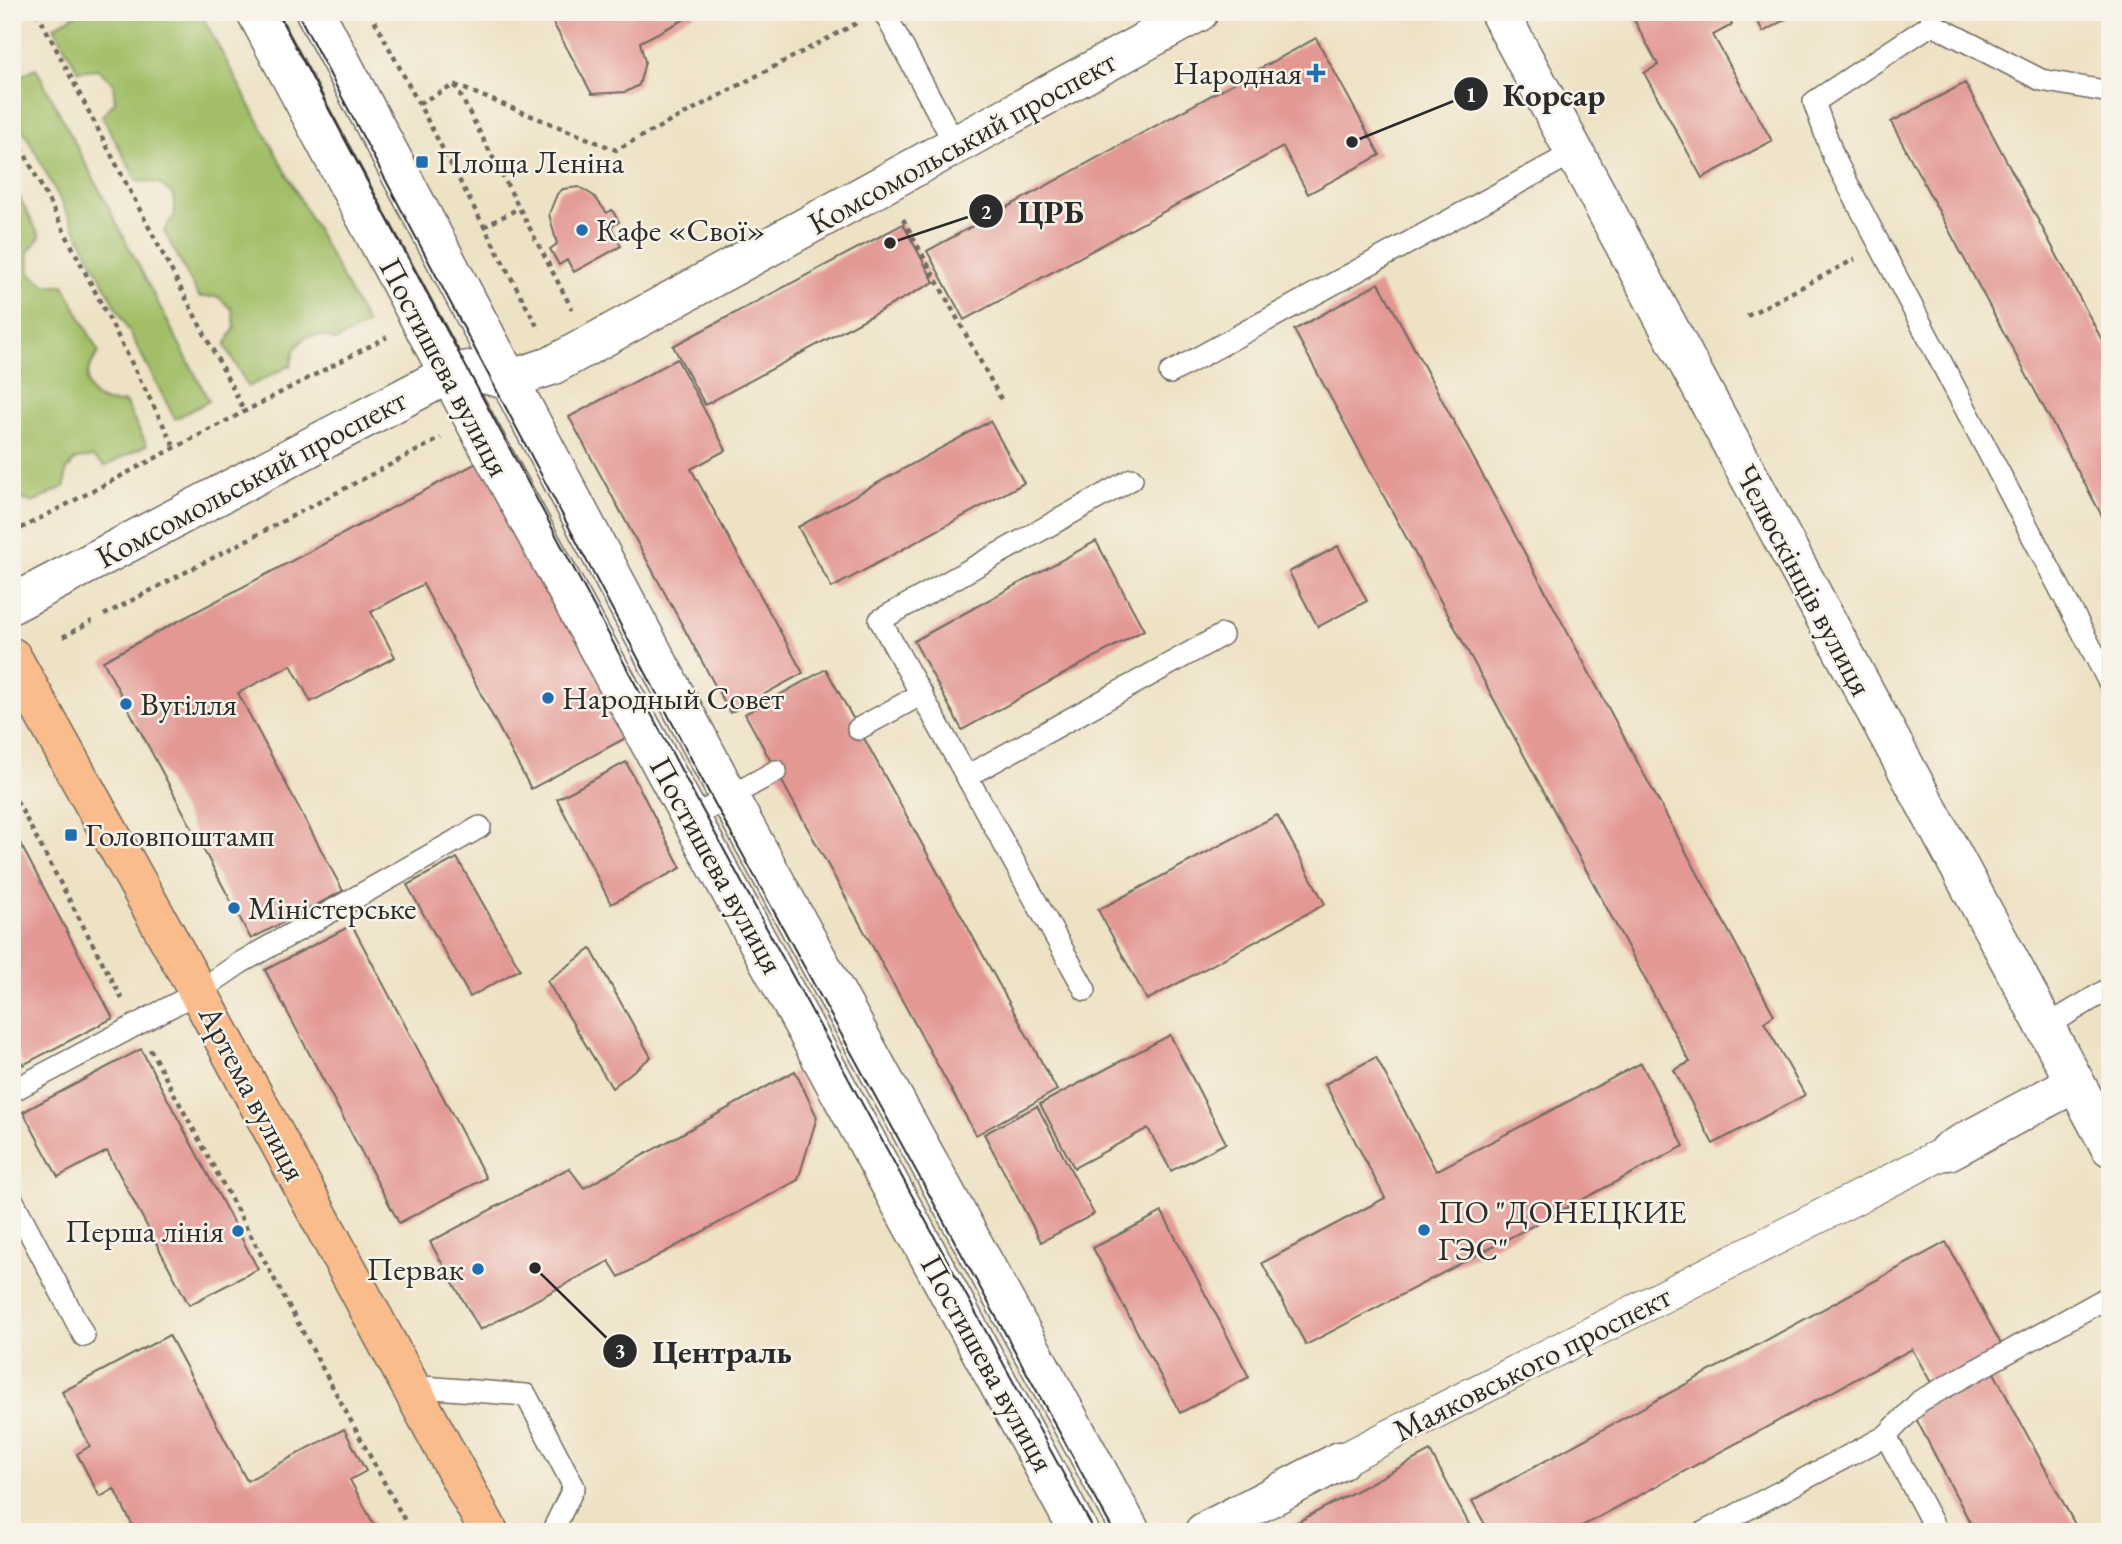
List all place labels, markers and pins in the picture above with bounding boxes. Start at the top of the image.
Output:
place label: Народная [1173,52,1302,94]
marker: Народная [1308,65,1324,81]
callout: Корсар [1453,67,1619,121]
place label: Площа Леніна [436,141,624,183]
marker: Площа Леніна [414,154,430,170]
callout: ЦРБ [969,184,1098,238]
place label: Кафе «Свої» [596,209,766,251]
marker: Кафе «Свої» [574,222,590,238]
place label: Народный Совет [562,677,784,719]
place label: Вугілля [140,683,237,725]
marker: Народный Совет [540,690,556,706]
marker: Вугілля [118,696,134,712]
place label: Головпоштамп [85,814,275,856]
marker: Головпоштамп [63,827,79,843]
place label: Міністерське [248,887,417,929]
marker: Міністерське [226,900,242,916]
place label: ПО "ДОНЕЦКИЕ ГЭС" [1438,1191,1687,1270]
place label: Перша лінія [65,1210,224,1252]
marker: ПО "ДОНЕЦКИЕ ГЭС" [1416,1222,1432,1238]
marker: Перша лінія [230,1223,246,1239]
place label: Первак [367,1248,464,1290]
marker: Первак [470,1261,486,1277]
callout: Централь [603,1324,806,1378]

